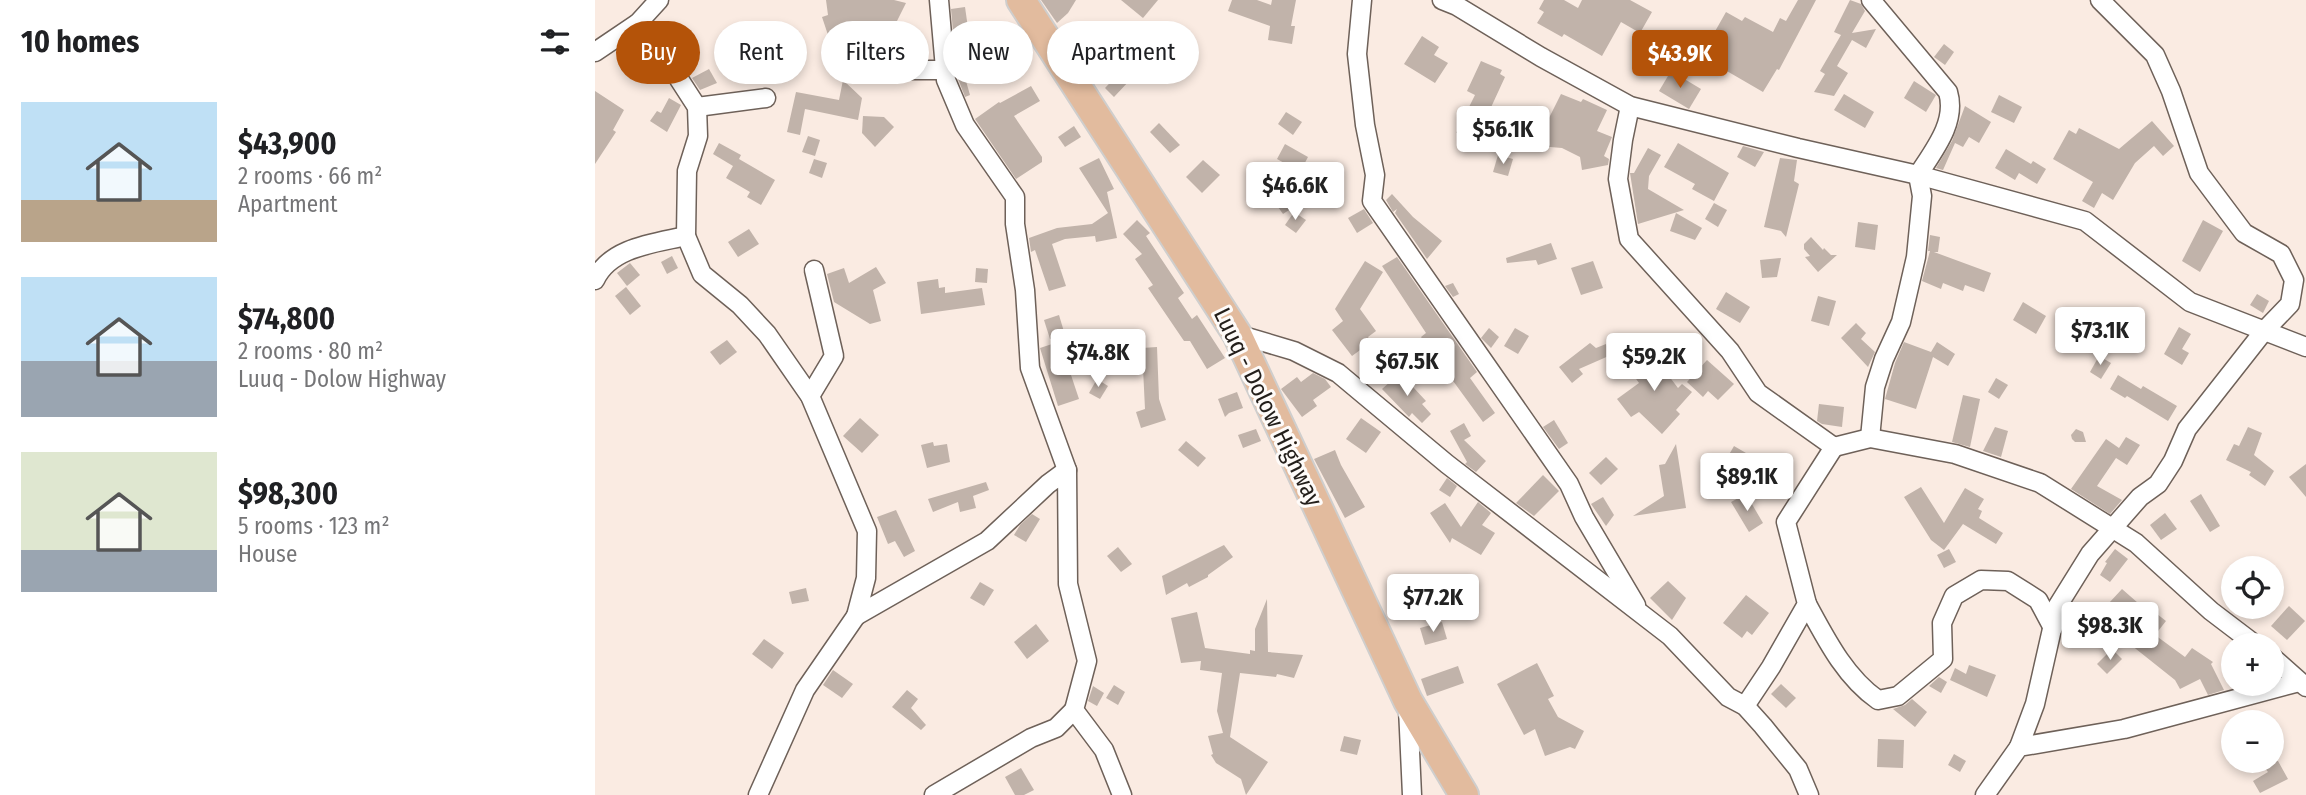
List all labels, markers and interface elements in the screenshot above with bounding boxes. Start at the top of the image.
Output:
chip: Buy [616,21,700,84]
chip: Rent [714,21,807,84]
chip: Filters [821,21,929,84]
chip: New [943,21,1033,84]
chip: Apartment [1047,21,1199,84]
icon: filters [536,23,574,61]
text: 10 homes [21,24,139,60]
pin: $43.9K [1623,31,1737,90]
text: $43.9K [1648,39,1712,67]
pin: $56.1K [1446,106,1560,166]
text: $56.1K [1473,115,1533,143]
text: $43,900 [238,126,337,162]
icon: home [77,130,161,214]
text: 2 rooms · 66 m² [238,162,382,190]
pin: $46.6K [1238,162,1352,222]
text: $46.6K [1262,171,1328,199]
text: Apartment [238,190,338,218]
text: $74,800 [238,301,335,337]
street label: Luuq - Dolow Highway [1208,303,1328,511]
icon: home [77,305,161,389]
pin: $73.1K [2043,308,2157,367]
text: $73.1K [2071,316,2129,344]
pin: $74.8K [1041,330,1155,389]
pin: $59.2K [1597,334,1711,393]
text: 2 rooms · 80 m² [238,337,383,365]
text: $74.8K [1067,338,1129,366]
pin: $67.5K [1350,338,1464,398]
text: $59.2K [1622,342,1686,370]
text: $67.5K [1375,347,1439,375]
text: Luuq - Dolow Highway [238,365,446,393]
pin: $89.1K [1690,454,1804,513]
text: $89.1K [1716,462,1778,490]
text: $98,300 [238,476,338,512]
icon: home [77,480,161,564]
text: 5 rooms · 123 m² [238,512,389,540]
text: House [238,540,297,568]
map controls [2221,556,2284,773]
button: locate [2221,556,2284,619]
pin: $77.2K [1376,574,1490,634]
text: $77.2K [1403,583,1463,611]
pin: $98.3K [2053,602,2167,662]
text: $98.3K [2078,611,2143,639]
button: + [2221,633,2284,696]
button: − [2221,710,2284,773]

